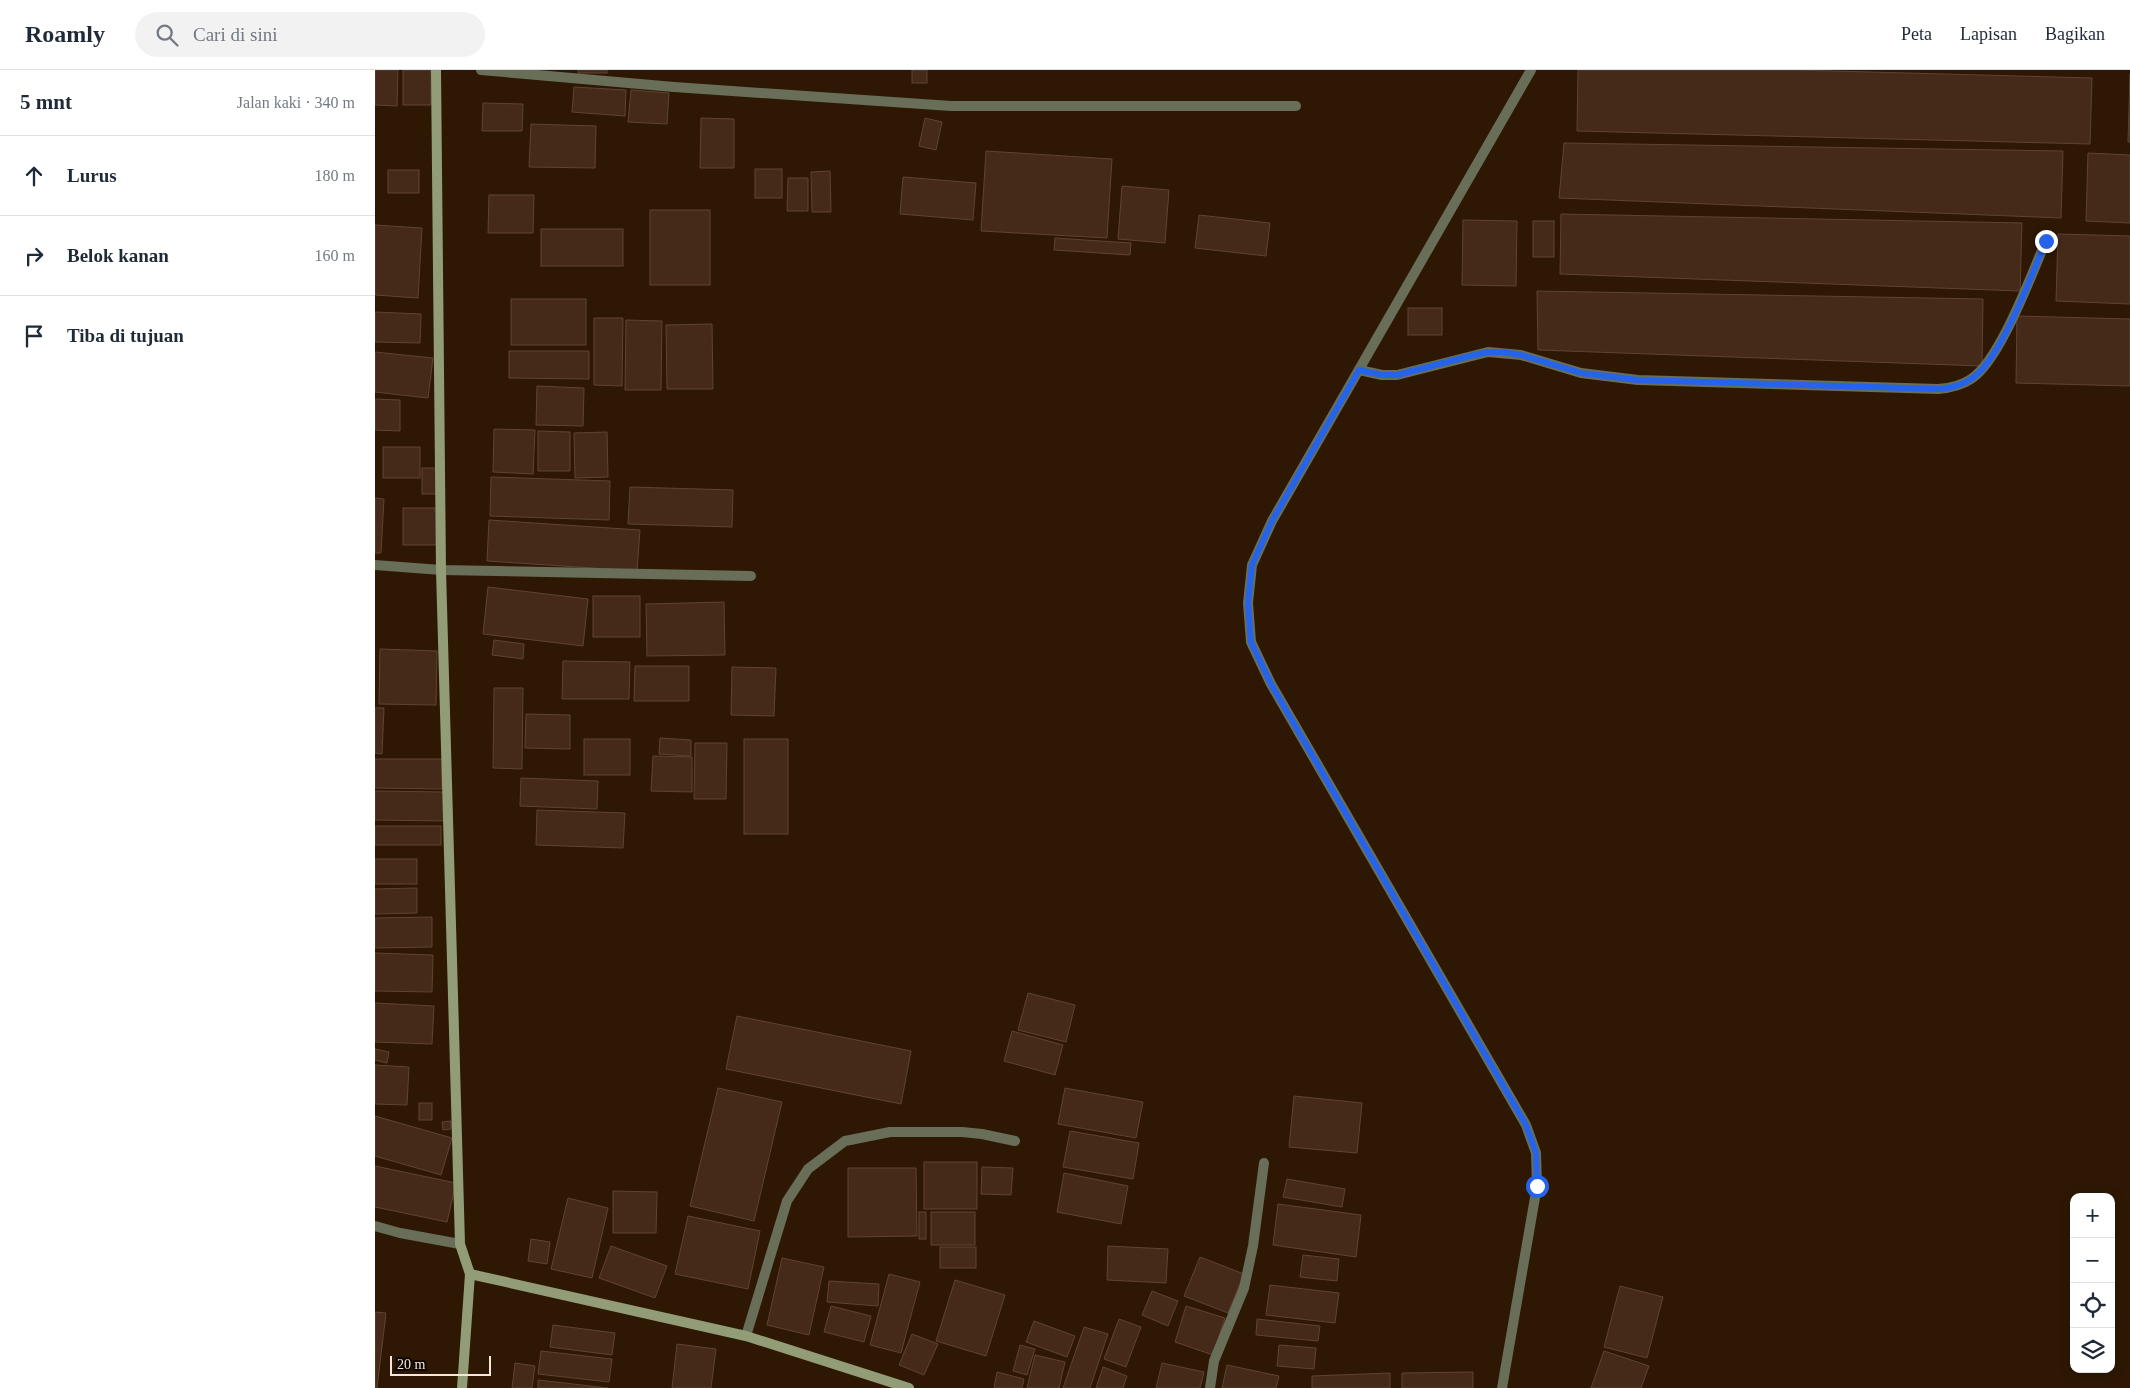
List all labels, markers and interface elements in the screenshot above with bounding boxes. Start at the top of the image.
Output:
search box [135,12,485,57]
text: Roamly [25,21,105,47]
icon: search [153,21,181,49]
text: Cari di sini [193,24,277,45]
text: Peta [1901,24,1932,44]
text: Lapisan [1960,24,2017,44]
text: Bagikan [2045,24,2105,44]
text: 5 mnt [20,90,72,114]
text: Jalan kaki · 340 m [237,94,355,111]
icon: ahead [20,162,48,190]
text: Lurus [67,165,117,186]
text: 180 m [315,167,355,184]
route end [2035,230,2058,253]
icon: right [20,242,48,270]
text: Belok kanan [67,245,169,266]
text: 160 m [315,247,355,264]
icon: arrive [20,322,48,350]
text: Tiba di tujuan [67,325,184,346]
route start [1526,1175,1549,1198]
map controls [2070,1193,2115,1373]
button: + [2070,1193,2115,1238]
button: − [2070,1238,2115,1283]
button: locate [2070,1283,2115,1328]
button: layers [2070,1328,2115,1373]
scale bar [390,1353,491,1376]
text: 20 m [397,1357,425,1372]

